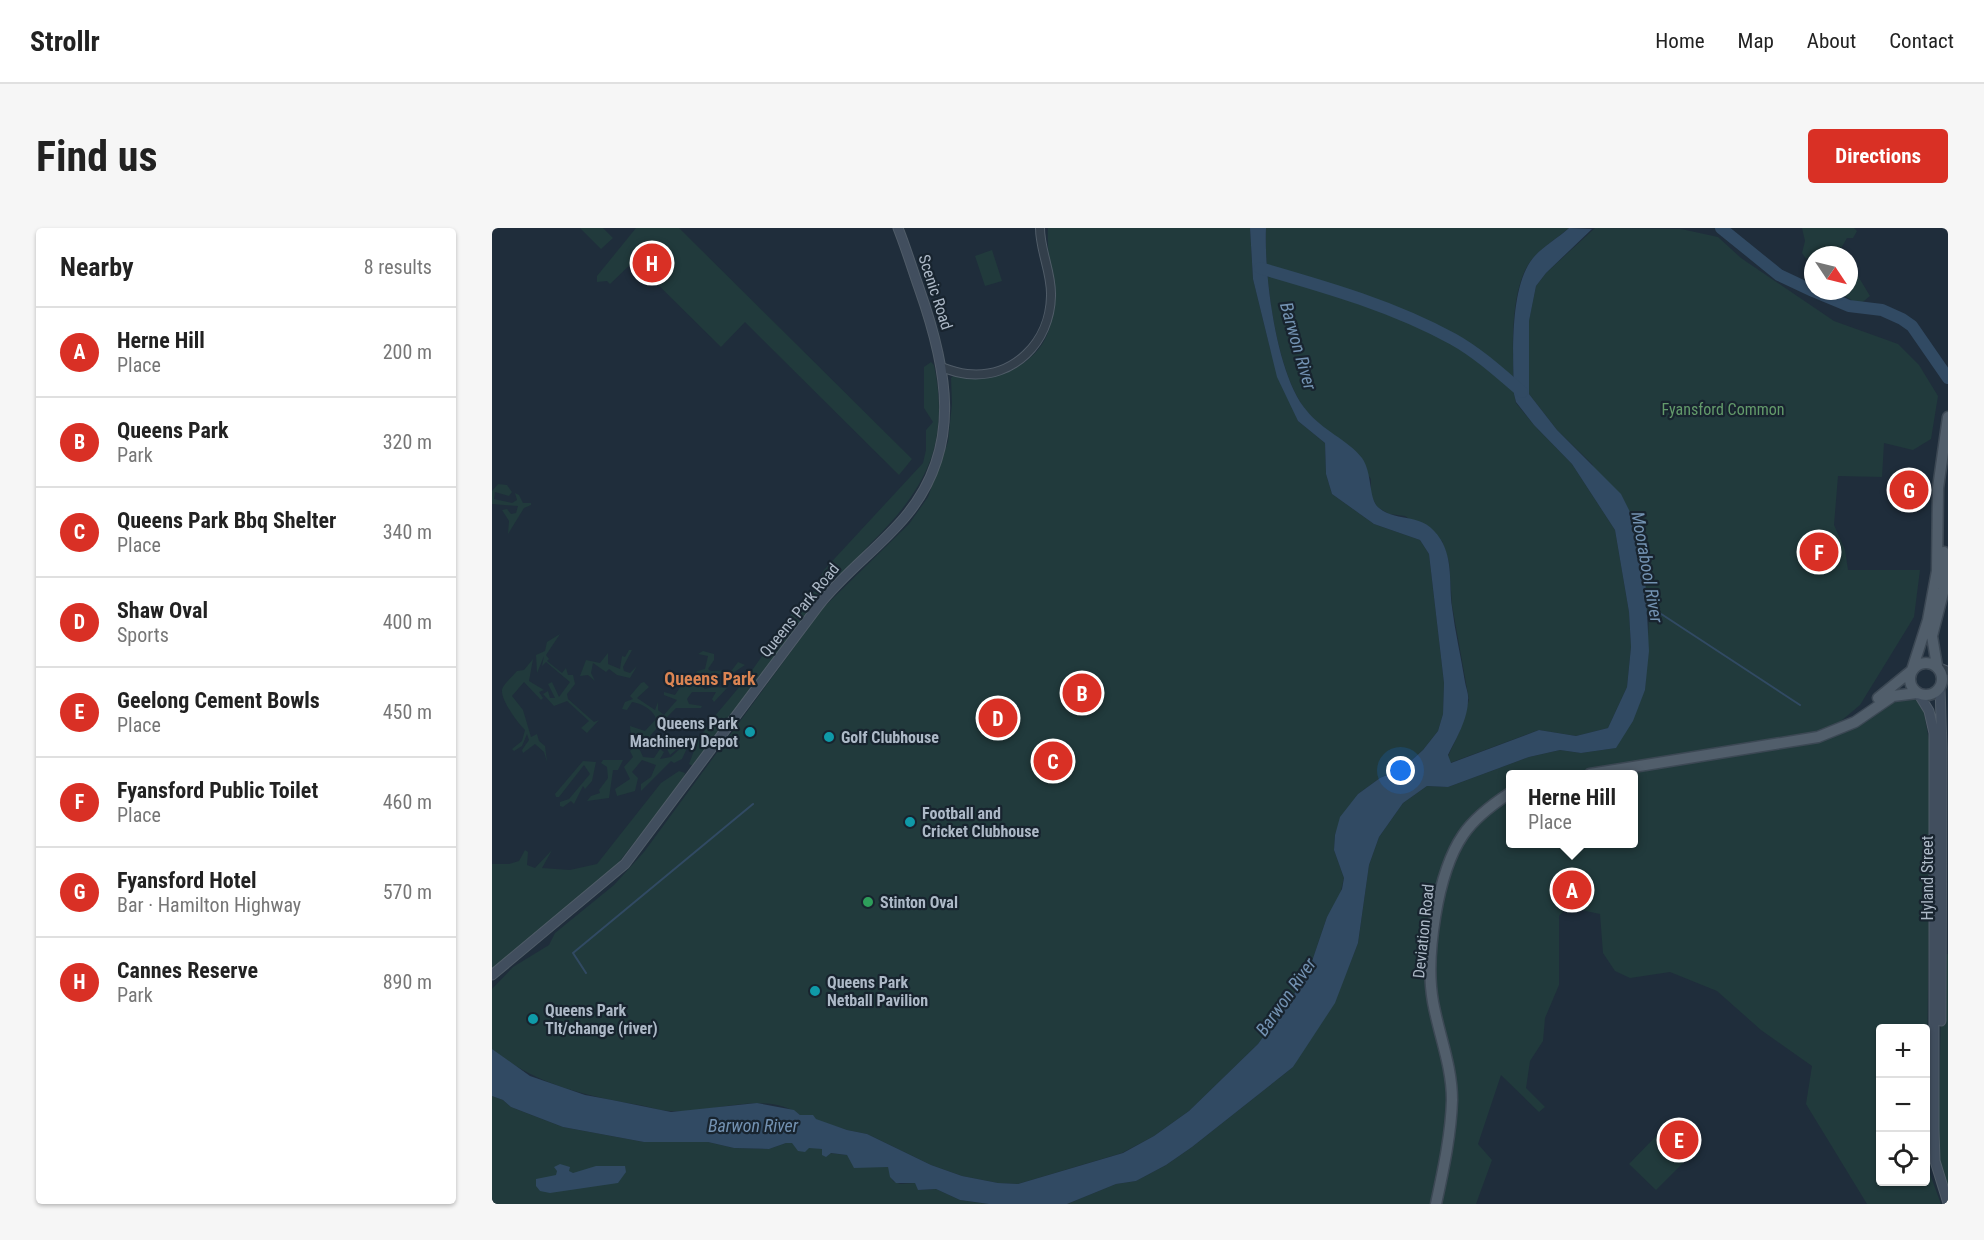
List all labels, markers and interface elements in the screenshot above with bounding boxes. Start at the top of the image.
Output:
text: Strollr [30,25,100,58]
text: Home [1655,29,1705,53]
text: Map [1738,29,1774,53]
text: About [1807,29,1856,53]
text: Contact [1889,29,1954,53]
button: Directions [1808,129,1948,183]
text: Find us [36,132,157,181]
pin: H [632,240,672,285]
north arrow [1804,246,1858,300]
text: Nearby [60,252,134,282]
street label: Scenic Road [914,252,957,332]
text: 8 results [364,255,432,279]
water label: Barwon River [1276,300,1321,393]
text: Herne Hill [117,328,205,353]
text: A [74,340,85,364]
text: 200 m [383,340,432,364]
text: Place [117,353,161,377]
park label: Fyansford Common [1661,400,1785,419]
text: Queens Park [117,418,229,443]
text: B [74,430,85,454]
text: 320 m [383,430,432,454]
text: Park [117,443,153,467]
pin: G [1890,468,1928,512]
text: Queens Park Bbq Shelter [117,508,336,533]
water label: Moorabool River [1627,510,1668,625]
text: C [74,520,85,544]
text: 340 m [383,520,432,544]
pin: F [1800,530,1838,574]
text: Place [117,533,161,557]
street label: Queens Park Road [756,559,843,661]
text: Shaw Oval [117,598,208,623]
text: D [74,610,85,634]
text: 400 m [383,610,432,634]
text: Sports [117,623,169,647]
district label: Queens Park [664,668,756,689]
pin: B [1062,670,1102,716]
text: Geelong Cement Bowls [117,688,320,713]
pin: D [978,696,1018,740]
text: E [75,700,84,724]
text: 450 m [383,700,432,724]
text: Place [117,713,161,737]
place label: Queens Park Machinery Depot [630,714,738,751]
marker: Queens Park Machinery Depot [743,725,757,739]
place label: Golf Clubhouse [841,728,939,747]
marker: Golf Clubhouse [822,730,836,744]
pin: C [1034,738,1072,784]
your location [1386,756,1415,785]
popup [1506,770,1638,848]
text: Fyansford Public Toilet [117,778,318,803]
text: Herne Hill [1528,785,1616,810]
text: F [75,790,84,814]
text: 460 m [383,790,432,814]
text: Place [117,803,161,827]
place label: Football and Cricket Clubhouse [922,804,1039,841]
text: Place [1528,810,1572,834]
marker: Football and Cricket Clubhouse [903,815,917,829]
street label: Hyland Street [1918,835,1937,920]
text: Fyansford Hotel [117,868,257,893]
pin: A [1552,868,1592,912]
text: G [74,880,85,904]
text: 570 m [383,880,432,904]
street label: Deviation Road [1409,883,1438,979]
text: Bar · Hamilton Highway [117,893,301,917]
place label: Stinton Oval [880,893,958,912]
marker: Stinton Oval [861,895,875,909]
water label: Barwon River [1251,953,1320,1040]
text: Cannes Reserve [117,958,258,983]
text: H [73,970,86,994]
text: 890 m [383,970,432,994]
place label: Queens Park Netball Pavilion [827,973,928,1010]
text: Park [117,983,153,1007]
marker: Queens Park Netball Pavilion [808,984,822,998]
place label: Queens Park Tlt/change (river) [545,1001,658,1038]
marker: Queens Park Tlt/change (river) [526,1012,540,1026]
map controls [1876,1024,1930,1186]
button: + [1876,1024,1930,1078]
button: − [1876,1078,1930,1132]
water label: Barwon River [708,1115,799,1136]
pin: E [1660,1118,1698,1162]
button: locate [1876,1132,1930,1186]

